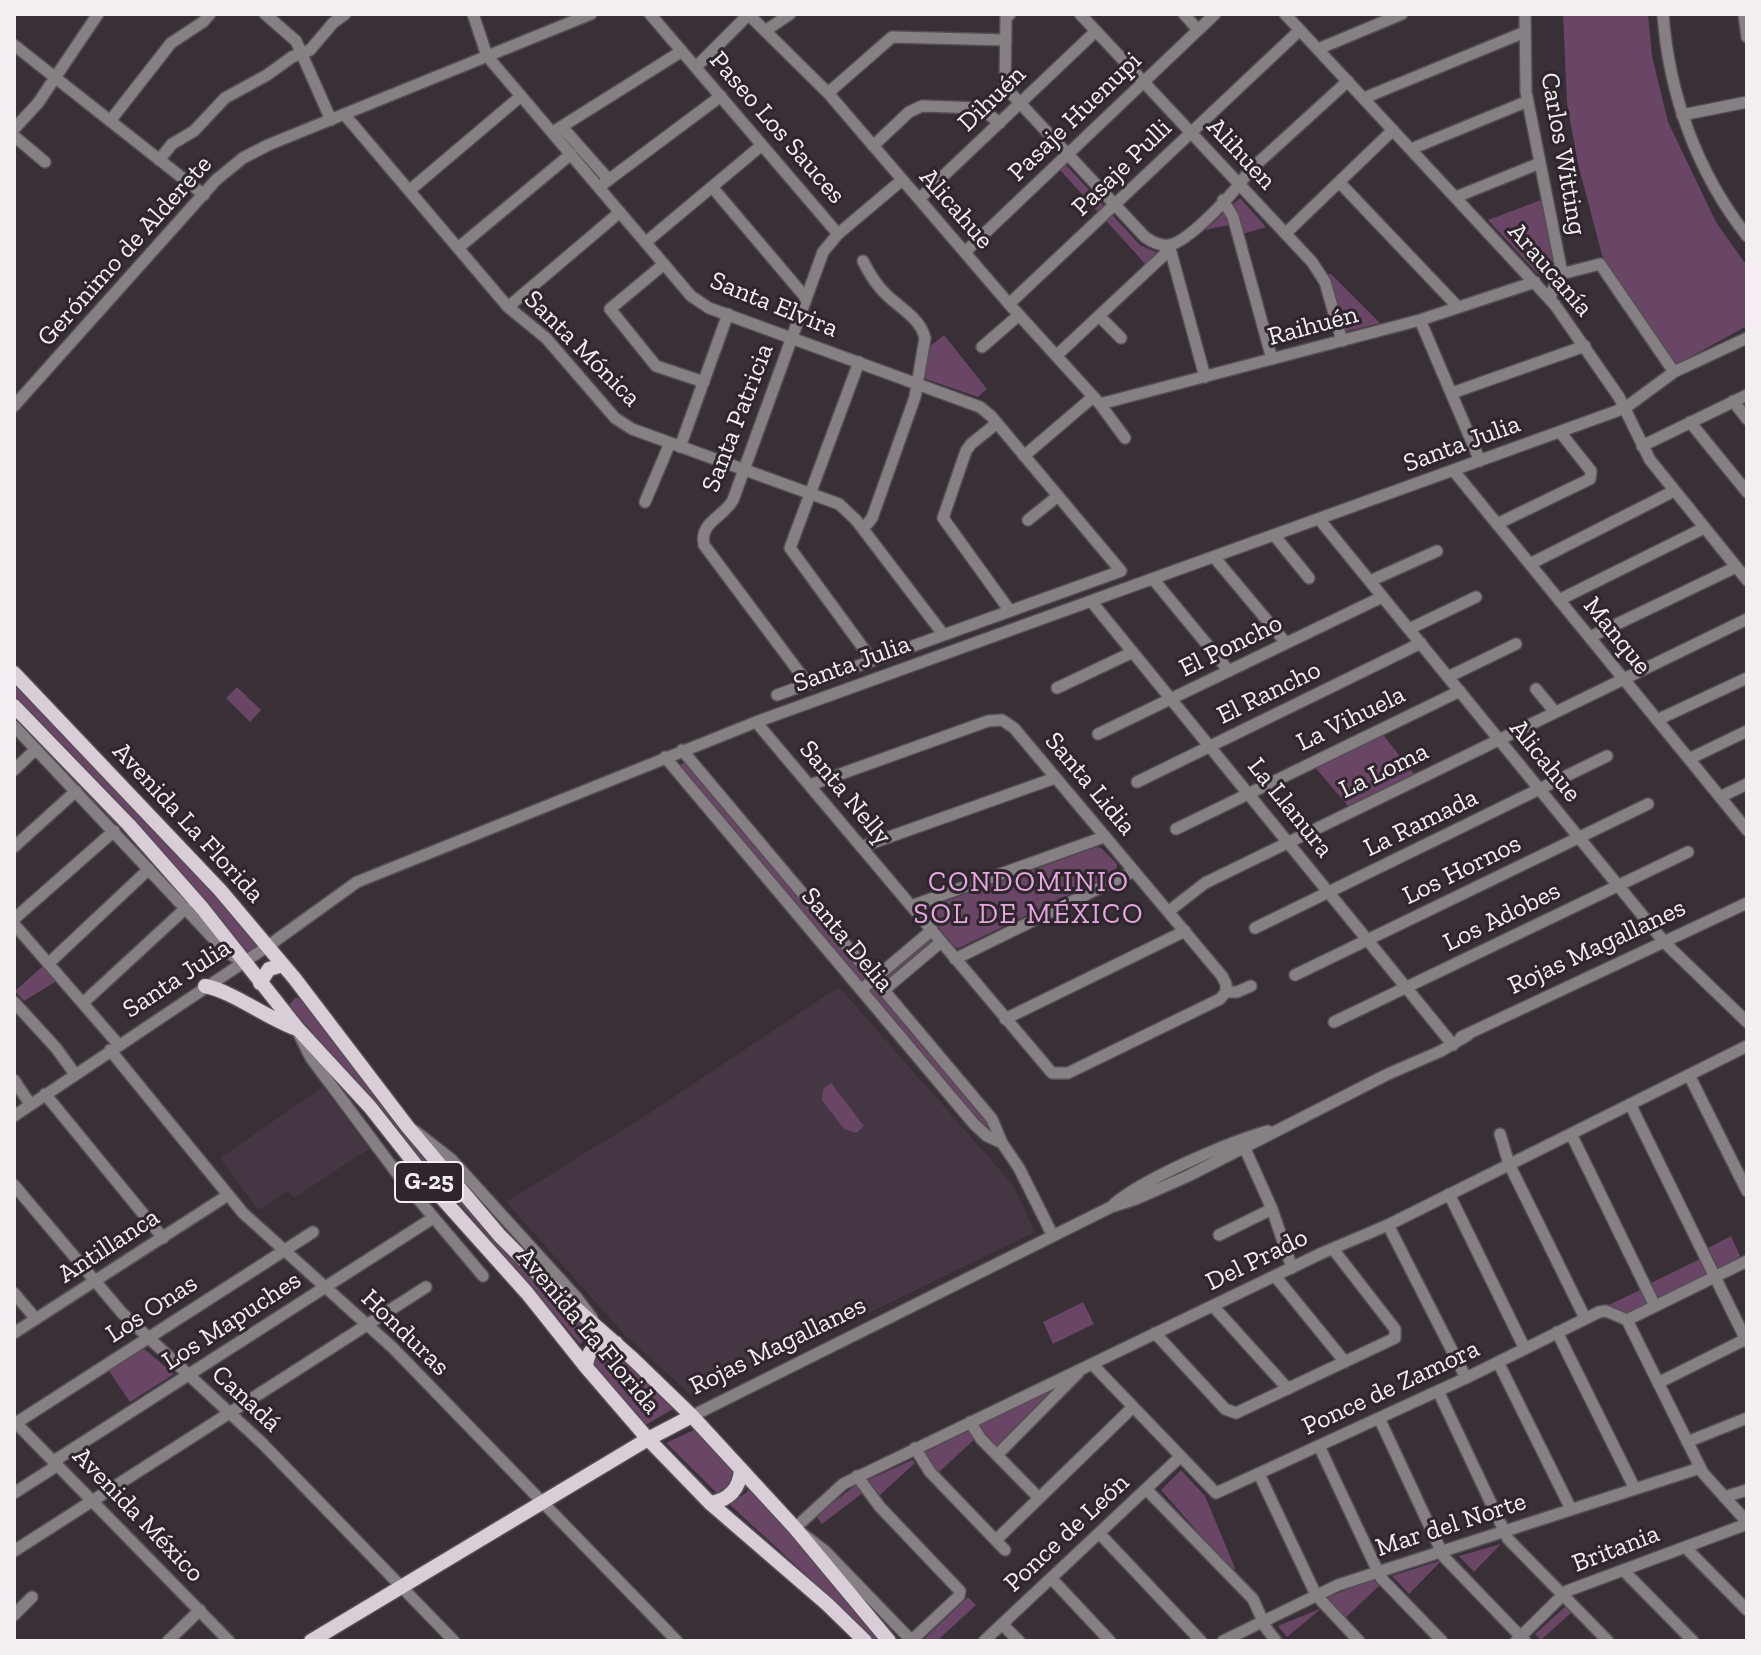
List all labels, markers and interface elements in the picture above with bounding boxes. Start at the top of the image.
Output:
street label: Paseo Los Sauces [702,45,852,211]
street label: Pasaje Huenupi [1002,46,1148,188]
street label: Dihuén [952,59,1032,139]
street label: Carlos Witting [1533,70,1593,238]
street label: Alihuen [1200,111,1282,197]
street label: Pasaje Pulli [1066,113,1178,223]
street label: Gerónimo de Alderete [31,149,219,353]
street label: Alicahue [912,162,1000,256]
street label: Araucanía [1501,217,1599,323]
street label: Santa Elvira [705,265,843,345]
street label: Santa Mónica [517,284,647,414]
street label: Raihuén [1264,299,1362,353]
street label: Santa Patricia [695,339,781,497]
street label: Santa Julia [1399,408,1525,480]
street label: Manque [1576,591,1658,681]
street label: El Poncho [1174,608,1288,684]
street label: Santa Julia [789,628,915,700]
street label: El Rancho [1212,655,1326,731]
street label: La Vihuela [1292,679,1410,759]
street label: Alicahue [1502,713,1588,809]
street label: Santa Lidia [1038,726,1142,842]
street label: Santa Nelly [792,734,898,852]
street label: Avenida La Florida [106,736,270,910]
street label: La Loma [1334,736,1434,806]
street label: La Llanura [1240,752,1340,864]
street label: La Ramada [1359,782,1483,864]
street label: Los Hornos [1398,828,1526,912]
district label: CONDOMINIO SOL DE MÉXICO [914,866,1144,932]
street label: Los Adobes [1438,875,1566,959]
street label: Santa Delia [794,881,900,999]
street label: Rojas Magallanes [1503,892,1691,1002]
street label: Santa Julia [117,933,237,1025]
road number: G-25 [395,1162,463,1202]
street label: Antillanca [52,1202,166,1290]
street label: Del Prado [1201,1222,1313,1298]
street label: Avenida La Florida [509,1241,667,1421]
street label: Los Mapuches [157,1265,307,1377]
street label: Los Onas [100,1268,204,1350]
street label: Honduras [354,1283,456,1383]
street label: Rojas Magallanes [685,1290,871,1402]
street label: Ponce de Zamora [1297,1333,1485,1443]
street label: Canadá [205,1359,287,1439]
street label: Avenida México [66,1441,210,1589]
street label: Ponce de León [998,1467,1136,1599]
street label: Mar del Norte [1372,1486,1530,1564]
street label: Britania [1568,1518,1664,1580]

